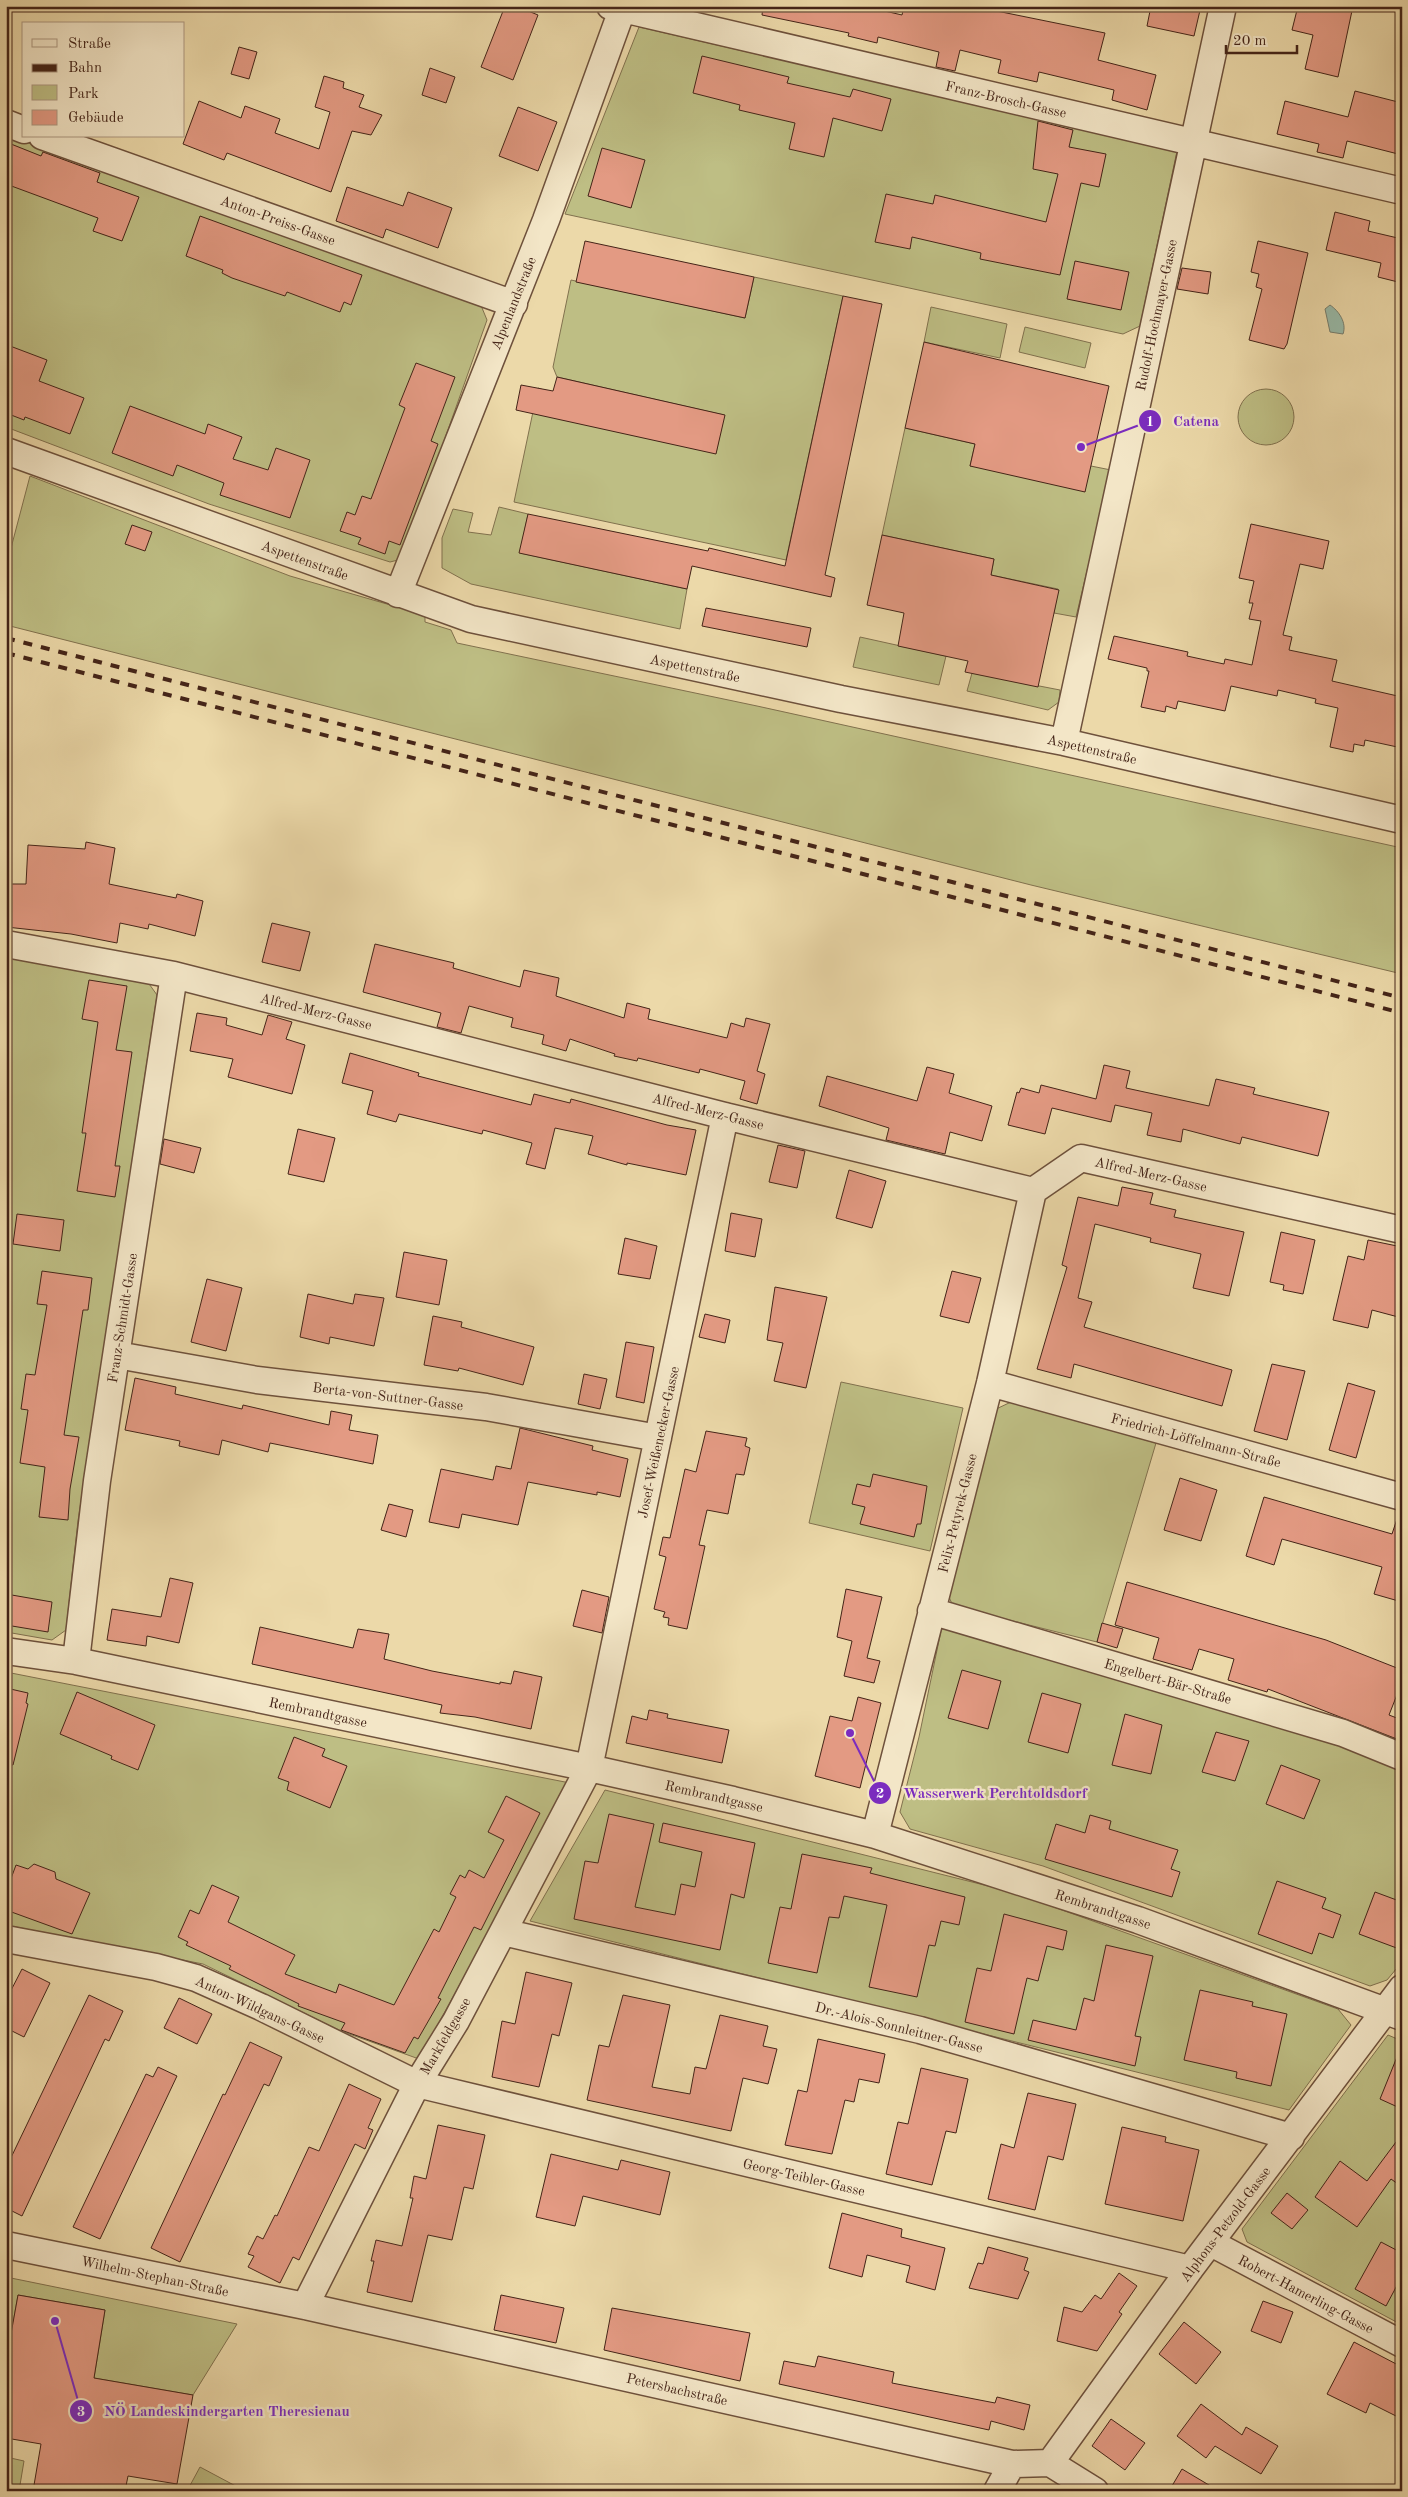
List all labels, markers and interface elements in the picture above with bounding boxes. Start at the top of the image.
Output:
legend [22,22,185,138]
scale bar [1226,22,1297,54]
text: 20 m [1233,34,1267,49]
text: Straße [68,37,111,52]
text: Bahn [68,61,102,76]
street label: Franz-Brosch-Gasse [944,79,1068,121]
text: Park [68,87,99,102]
text: Gebäude [68,111,124,126]
street label: Anton-Preiss-Gasse [218,194,337,248]
street label: Rudolf-Hochmayer-Gasse [1134,238,1180,392]
street label: Alpenlandstraße [489,255,539,352]
callout: Catena [1138,406,1229,436]
text: 1 [1146,415,1154,430]
text: Catena [1173,415,1219,430]
street label: Aspettenstraße [259,539,350,583]
street label: Aspettenstraße [648,653,741,685]
street label: Aspettenstraße [1046,733,1138,767]
street label: Alfred-Merz-Gasse [258,991,373,1033]
street label: Alfred-Merz-Gasse [650,1091,765,1133]
street label: Alfred-Merz-Gasse [1093,1155,1208,1195]
street label: Franz-Schmidt-Gasse [106,1252,140,1384]
street label: Josef-Weißenecker-Gasse [636,1365,682,1519]
street label: Berta-von-Suttner-Gasse [312,1381,464,1413]
street label: Friedrich-Löffelmann-Straße [1109,1412,1282,1470]
street label: Felix-Petyrek-Gasse [936,1452,980,1574]
street label: Engelbert-Bär-Straße [1102,1657,1233,1707]
street label: Rembrandtgasse [267,1696,368,1730]
callout: Wasserwerk Perchtoldsdorf [868,1778,1097,1808]
street label: Rembrandtgasse [663,1779,764,1815]
text: 2 [876,1787,884,1802]
text: Wasserwerk Perchtoldsdorf [903,1787,1089,1802]
street label: Rembrandtgasse [1053,1888,1153,1932]
street label: Anton-Wildgans-Gasse [193,1974,326,2046]
street label: Markfeldgasse [418,1995,474,2078]
street label: Dr.-Alois-Sonnleitner-Gasse [813,2000,984,2056]
street label: Georg-Teibler-Gasse [741,2157,866,2199]
street label: Alphons-Petzold-Gasse [1178,2164,1274,2285]
street label: Robert-Hamerling-Gasse [1236,2253,1376,2337]
street label: Wilhelm-Stephan-Straße [80,2254,230,2299]
street label: Petersbachstraße [625,2371,729,2408]
callout: NÖ Landeskindergarten Theresienau [69,2396,359,2426]
text: NÖ Landeskindergarten Theresienau [104,2402,350,2420]
text: 3 [77,2405,85,2420]

